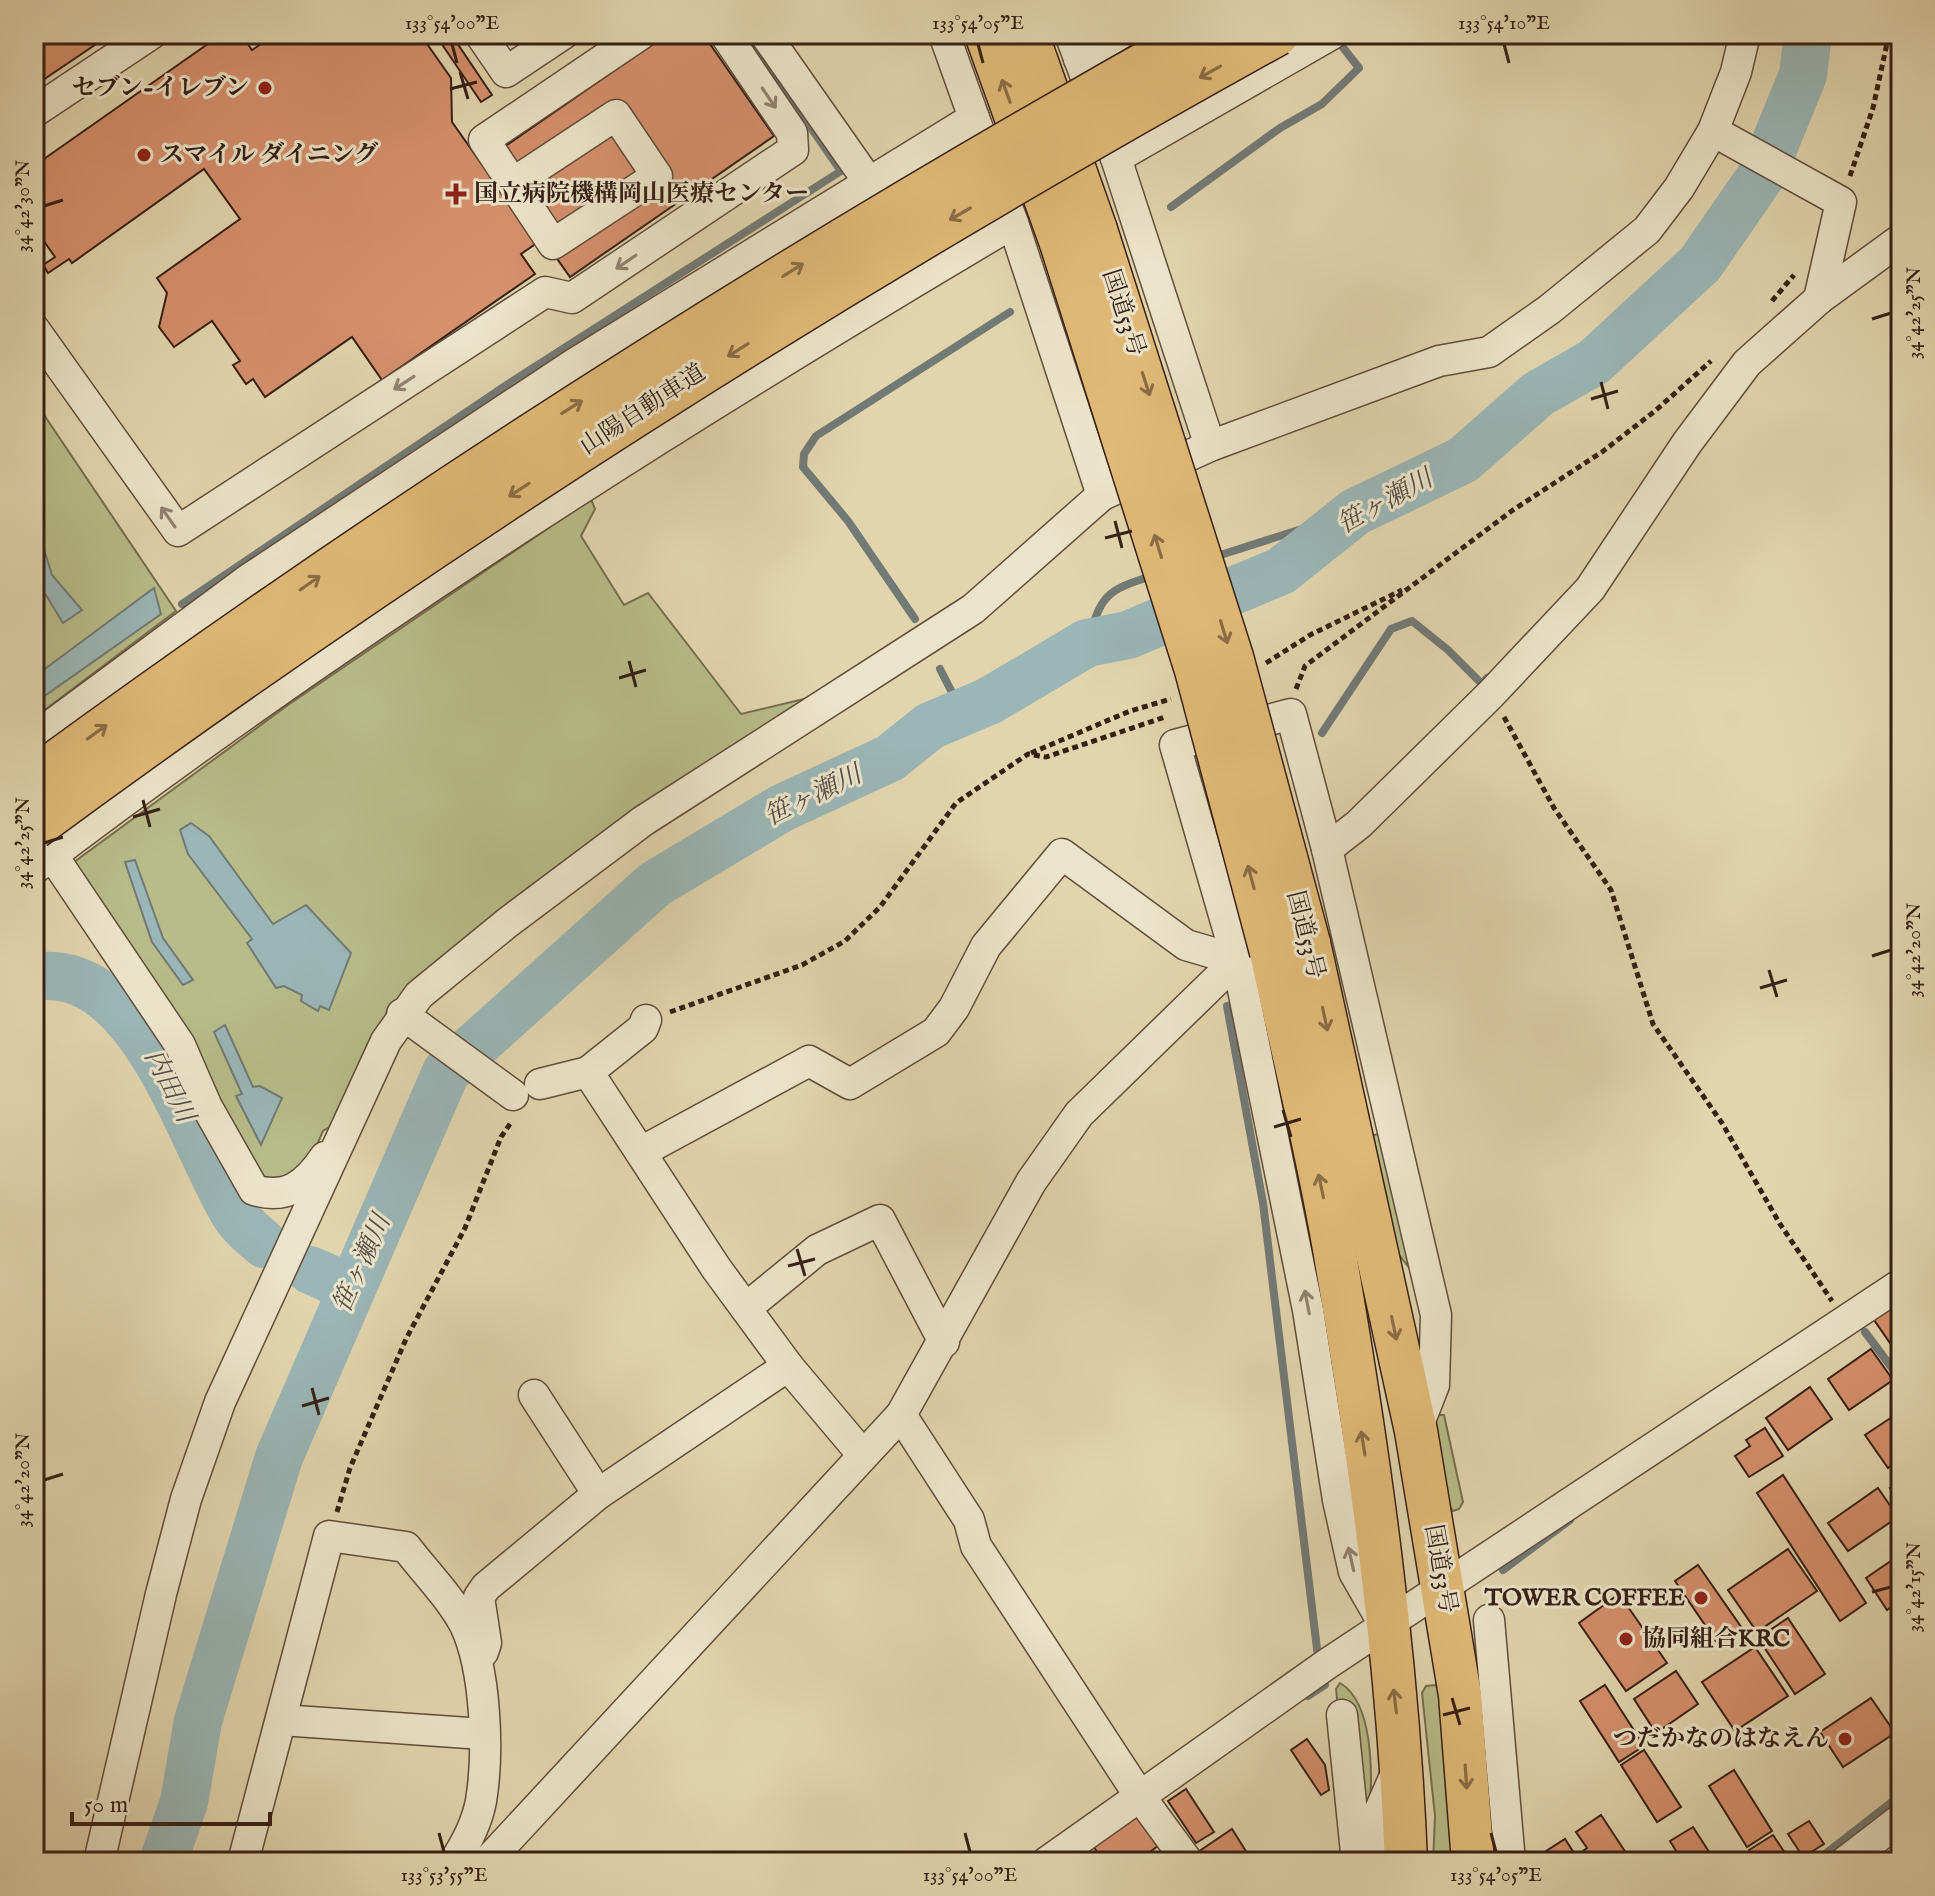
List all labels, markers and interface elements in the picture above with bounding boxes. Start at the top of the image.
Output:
text: 133°54'00"E [405,11,499,36]
text: 133°54'05"E [932,11,1024,36]
text: 133°54'10"E [1458,11,1550,36]
one-way arrow [1199,64,1222,80]
place label: セブン-イレブン [72,73,249,104]
marker: セブン-イレブン [256,79,274,97]
one-way arrow [998,79,1012,104]
one-way arrow [760,87,777,109]
place label: スマイル ダイニング [160,140,378,171]
marker: スマイル ダイニング [135,146,153,164]
text: 34°42'30"N [11,160,36,252]
place label: 国立病院機構岡山医療センター [474,179,809,210]
marker: 国立病院機構岡山医療センター [445,183,467,205]
one-way arrow [949,206,972,222]
one-way arrow [615,254,637,270]
one-way arrow [781,261,804,277]
street label: 国道53号 [1094,266,1152,360]
text: 34°42'25"N [1902,267,1927,359]
one-way arrow [727,342,750,358]
street label: 山陽自動車道 [574,358,712,462]
one-way arrow [1140,371,1155,396]
one-way arrow [394,375,416,392]
one-way arrow [560,399,583,415]
water label: 笹ヶ瀬川 [1332,461,1441,542]
one-way arrow [508,482,531,498]
one-way arrow [160,507,176,529]
one-way arrow [1150,533,1165,559]
one-way arrow [298,575,320,591]
one-way arrow [1217,618,1232,644]
one-way arrow [86,724,107,741]
water label: 笹ヶ瀬川 [759,757,870,834]
text: 34°42'25"N [11,797,36,889]
one-way arrow [1243,865,1258,891]
street label: 国道53号 [1279,888,1331,982]
text: 34°42'20"N [1902,903,1927,997]
one-way arrow [1318,1006,1333,1031]
water label: 内田川 [137,1044,203,1131]
one-way arrow [1313,1174,1328,1199]
water label: 笹ヶ瀬川 [326,1207,399,1318]
one-way arrow [1298,1290,1313,1316]
one-way arrow [1387,1314,1402,1340]
one-way arrow [1355,1430,1370,1456]
text: 34°42'20"N [11,1433,36,1527]
street label: 国道53号 [1417,1522,1463,1616]
text: 34°42'15"N [1902,1542,1927,1632]
one-way arrow [1343,1546,1358,1572]
place label: TOWER COFFEE [1483,1583,1685,1614]
marker: TOWER COFFEE [1692,1589,1710,1607]
place label: 協同組合KRC [1642,1624,1790,1655]
marker: 協同組合KRC [1617,1630,1635,1648]
one-way arrow [1387,1688,1402,1714]
place label: つだかなのはなえん [1613,1724,1829,1755]
marker: つだかなのはなえん [1836,1730,1854,1748]
one-way arrow [1459,1763,1474,1790]
scale bar [72,1776,270,1826]
text: 50 m [84,1790,128,1821]
text: 133°53'55"E [400,1863,488,1888]
text: 133°54'00"E [923,1863,1017,1888]
text: 133°54'05"E [1450,1863,1542,1888]

